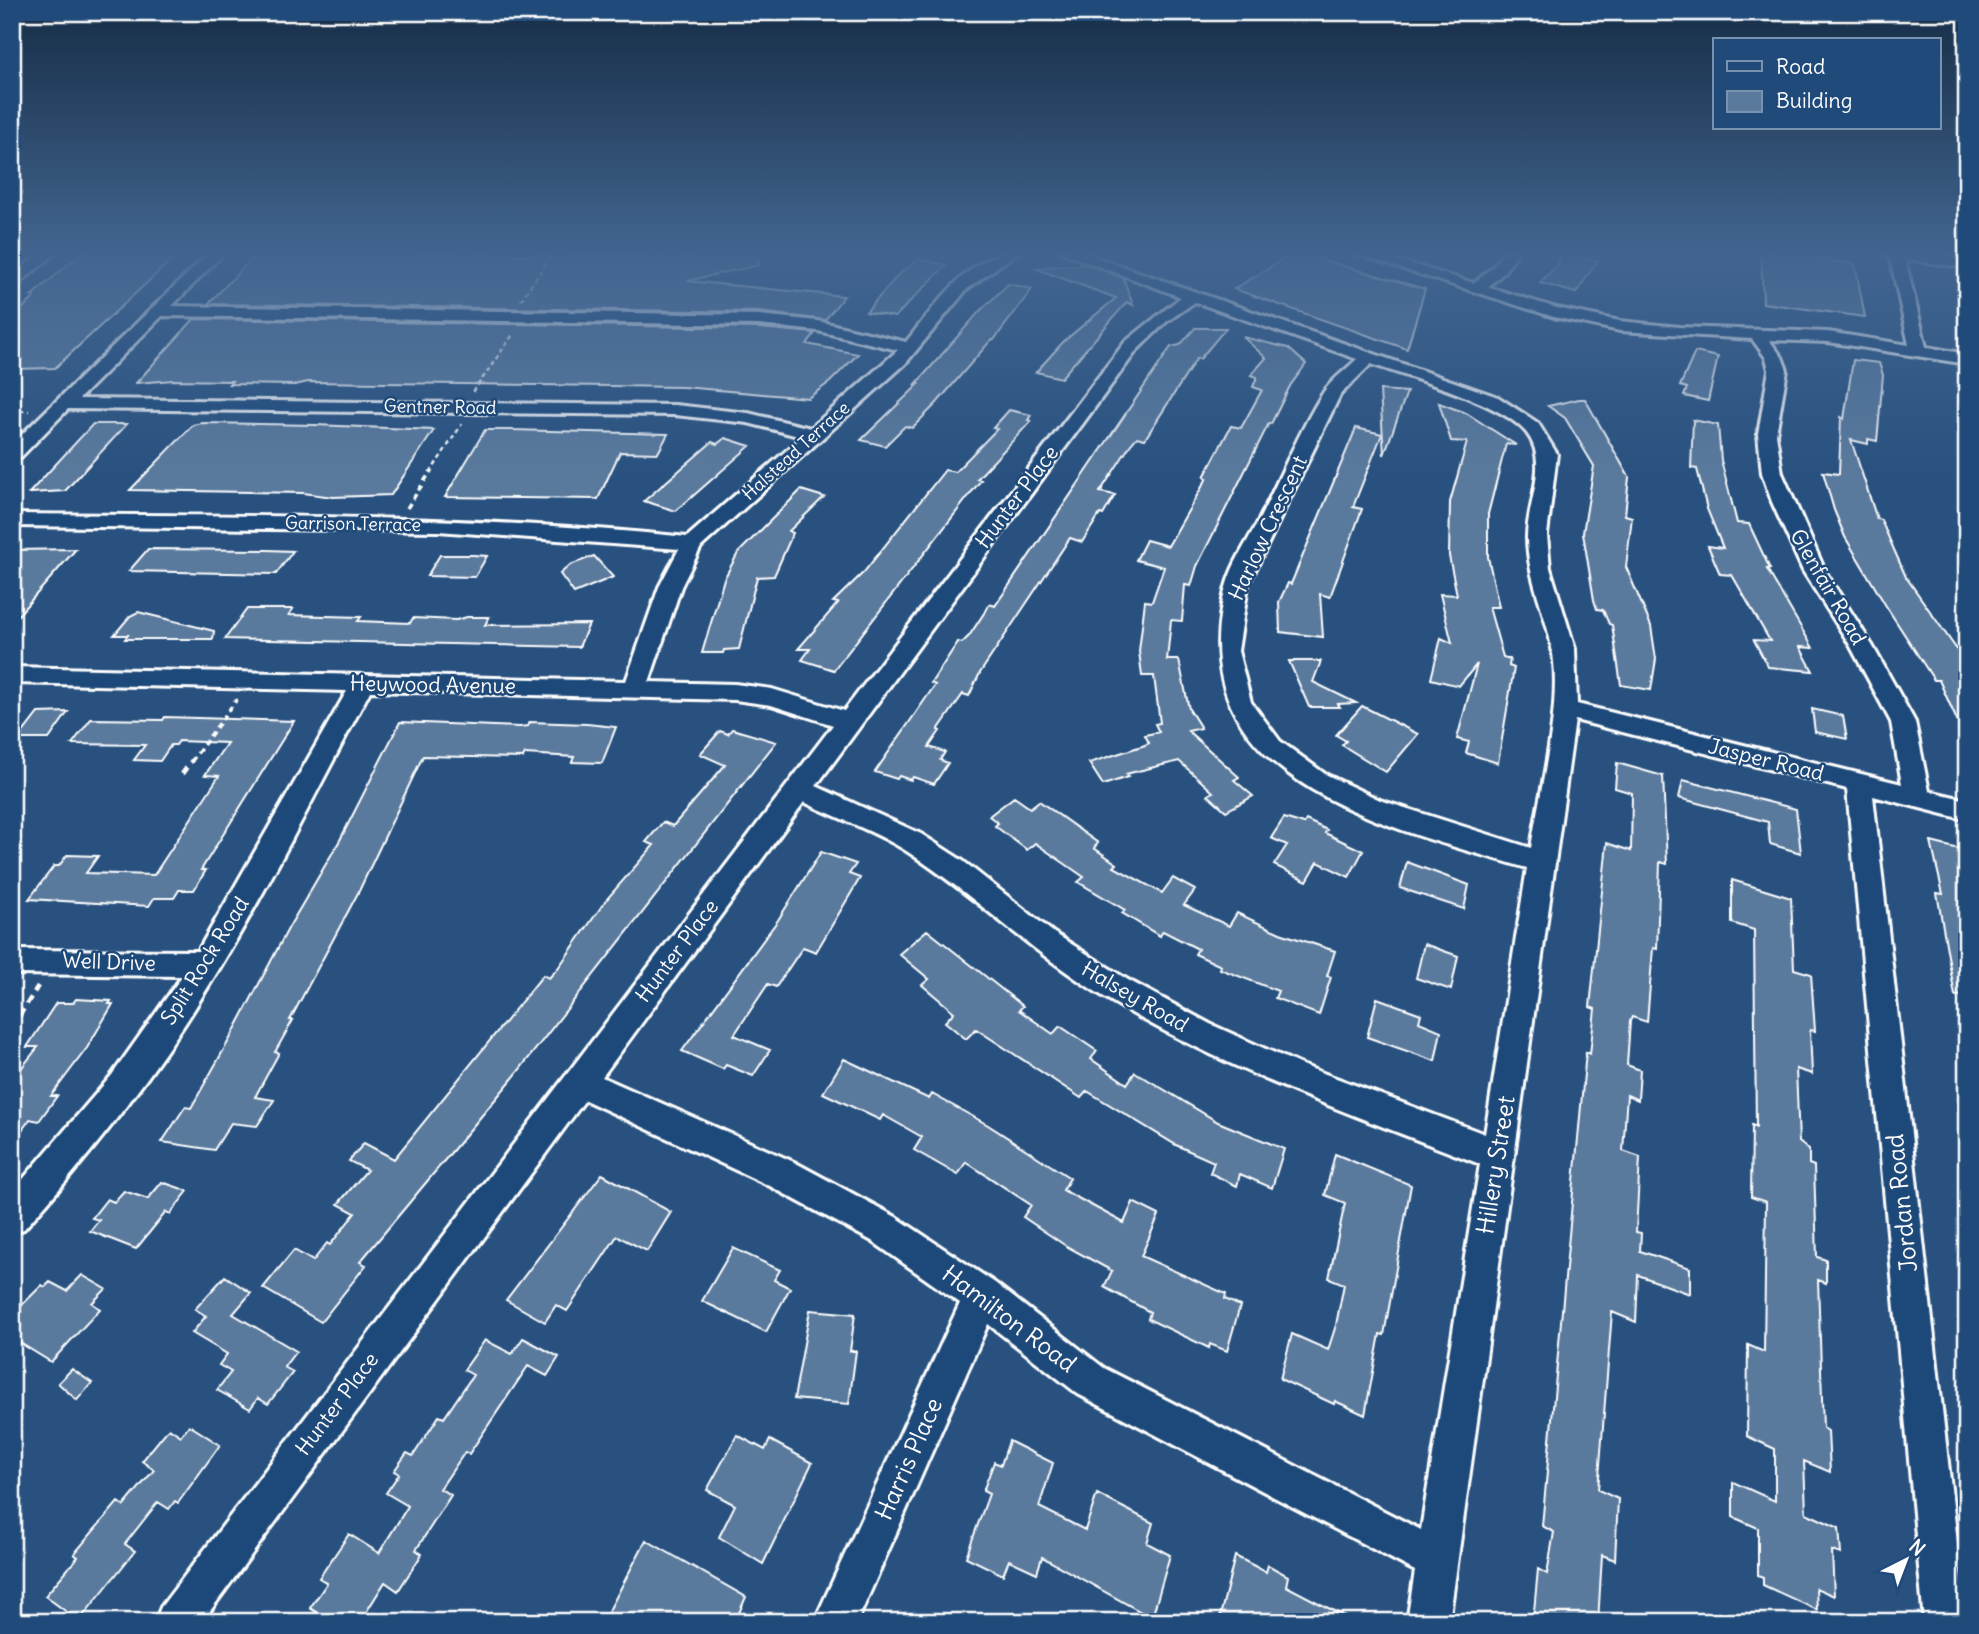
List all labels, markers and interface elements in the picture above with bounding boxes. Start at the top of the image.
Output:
legend [1713,38,1940,130]
text: Road [1776,53,1825,80]
text: Building [1776,87,1852,114]
street label: Gentner Road [383,394,497,419]
street label: Halstead Terrace [737,396,854,505]
street label: Hunter Place [969,440,1064,553]
street label: Harlow Crescent [1222,451,1313,605]
street label: Garrison Terrace [285,511,421,536]
street label: Glenfair Road [1784,524,1872,650]
street label: Heywood Avenue [350,670,516,699]
street label: Jasper Road [1705,732,1827,787]
street label: Split Rock Road [155,892,255,1030]
street label: Hunter Place [629,894,724,1007]
street label: Well Drive [62,946,156,977]
street label: Halsey Road [1077,955,1193,1038]
street label: Hillery Street [1469,1094,1521,1236]
street label: Jordan Road [1879,1132,1923,1274]
street label: Hamilton Road [937,1258,1083,1378]
street label: Hunter Place [289,1347,384,1460]
street label: Harris Place [868,1393,948,1524]
north arrow [1870,1526,1940,1596]
text: N [1904,1534,1930,1561]

